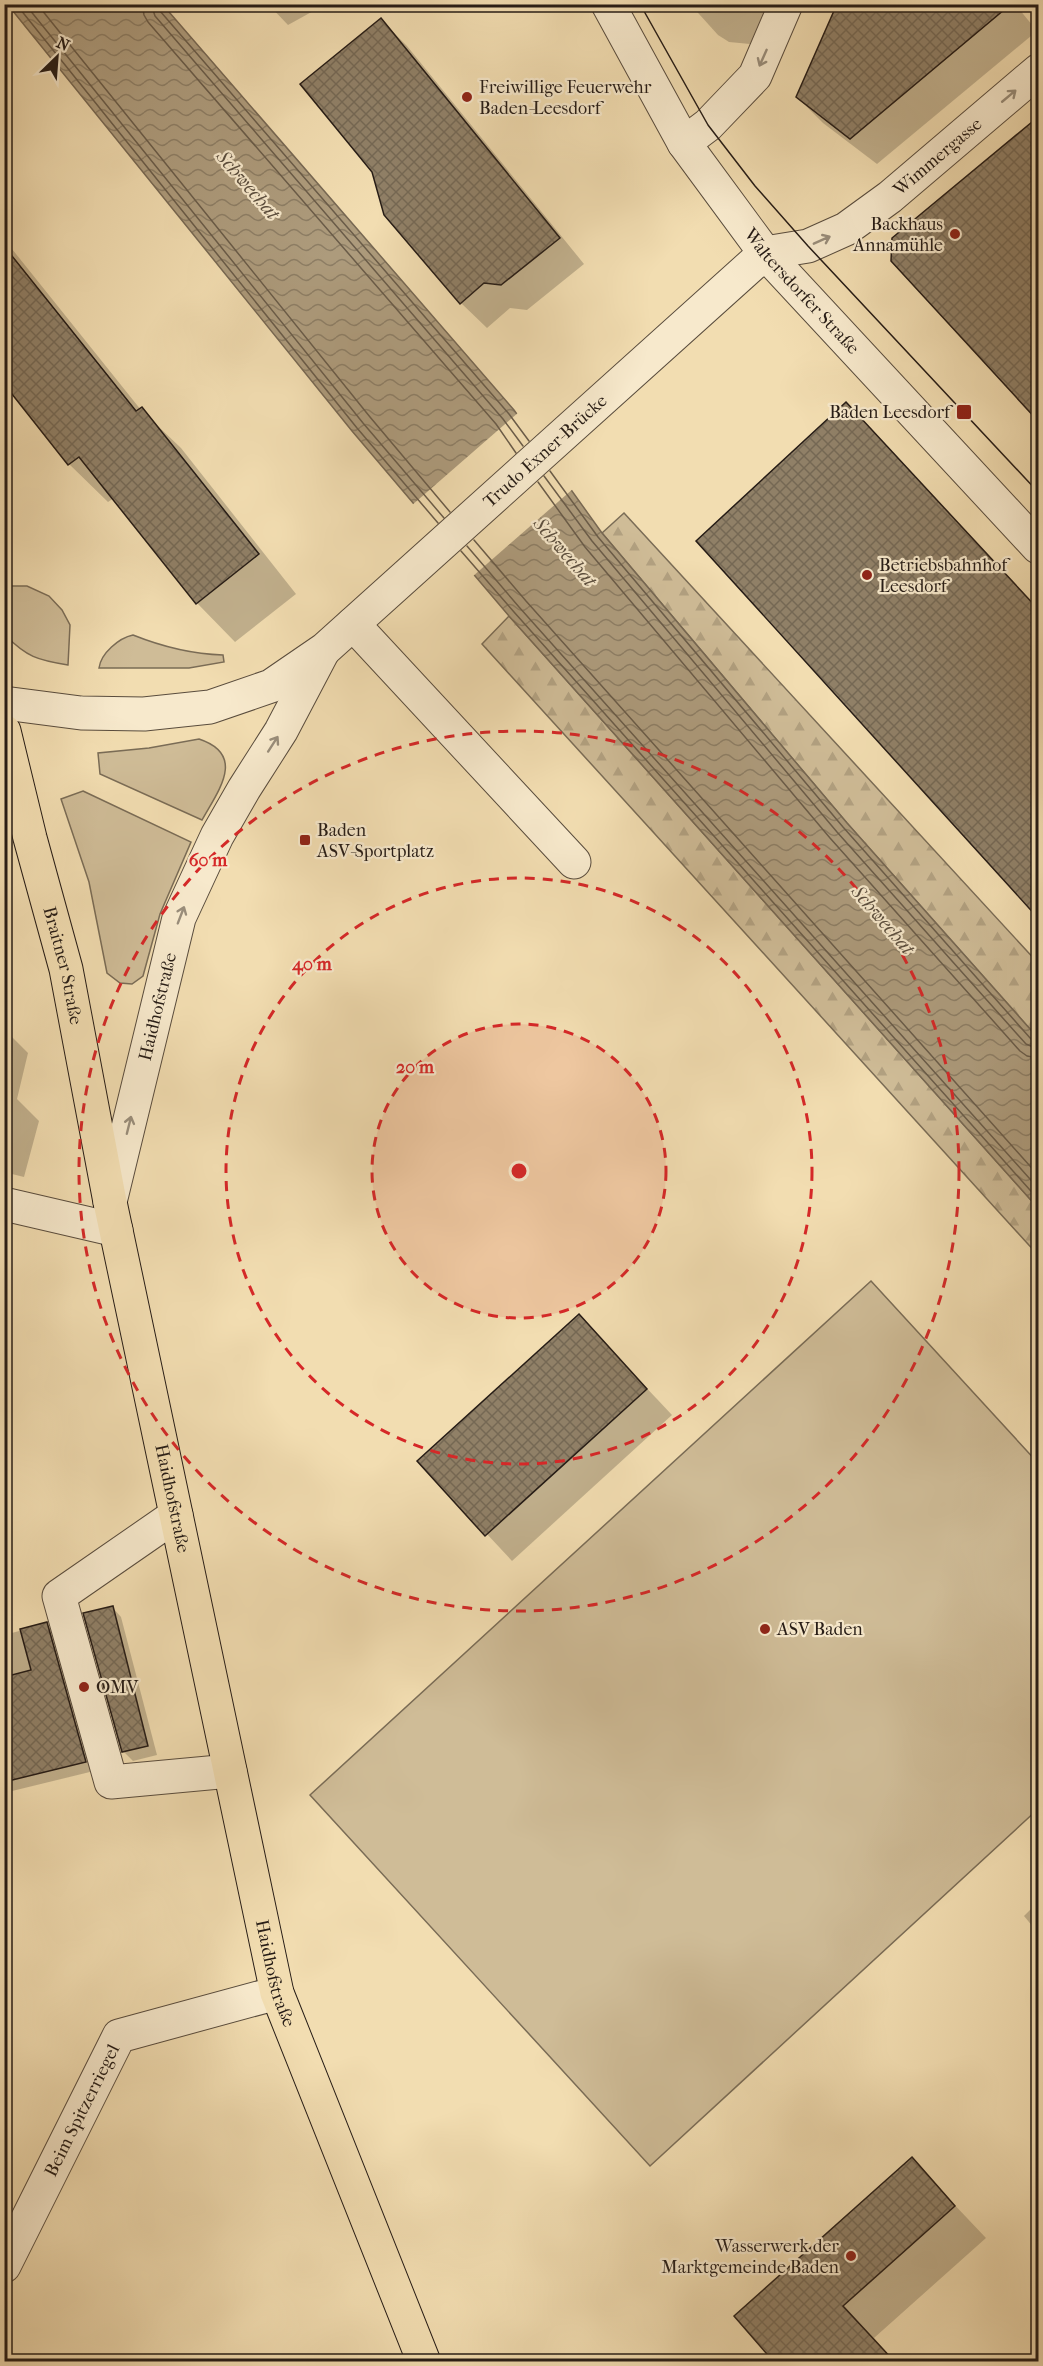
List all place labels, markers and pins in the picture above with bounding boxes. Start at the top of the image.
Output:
place label: Freiwillige Feuerwehr Baden-Leesdorf [479,77,652,119]
marker: Freiwillige Feuerwehr Baden-Leesdorf [460,90,474,104]
place label: Backhaus Annamühle [852,214,943,256]
marker: Backhaus Annamühle [948,227,962,241]
place label: Baden Leesdorf [829,402,954,423]
marker: Baden Leesdorf [955,403,973,421]
place label: Betriebsbahnhof Leesdorf [879,555,1011,597]
marker: Betriebsbahnhof Leesdorf [860,568,874,582]
place label: Baden ASV-Sportplatz [316,820,434,862]
marker: Baden ASV-Sportplatz [298,833,312,847]
centre of rings [509,1161,529,1181]
place label: ASV Baden [776,1619,863,1640]
marker: ASV Baden [758,1622,772,1636]
place label: OMV [96,1677,139,1698]
marker: OMV [77,1680,91,1694]
place label: Wasserwerk der Marktgemeinde Baden [661,2236,840,2278]
marker: Wasserwerk der Marktgemeinde Baden [844,2249,858,2263]

